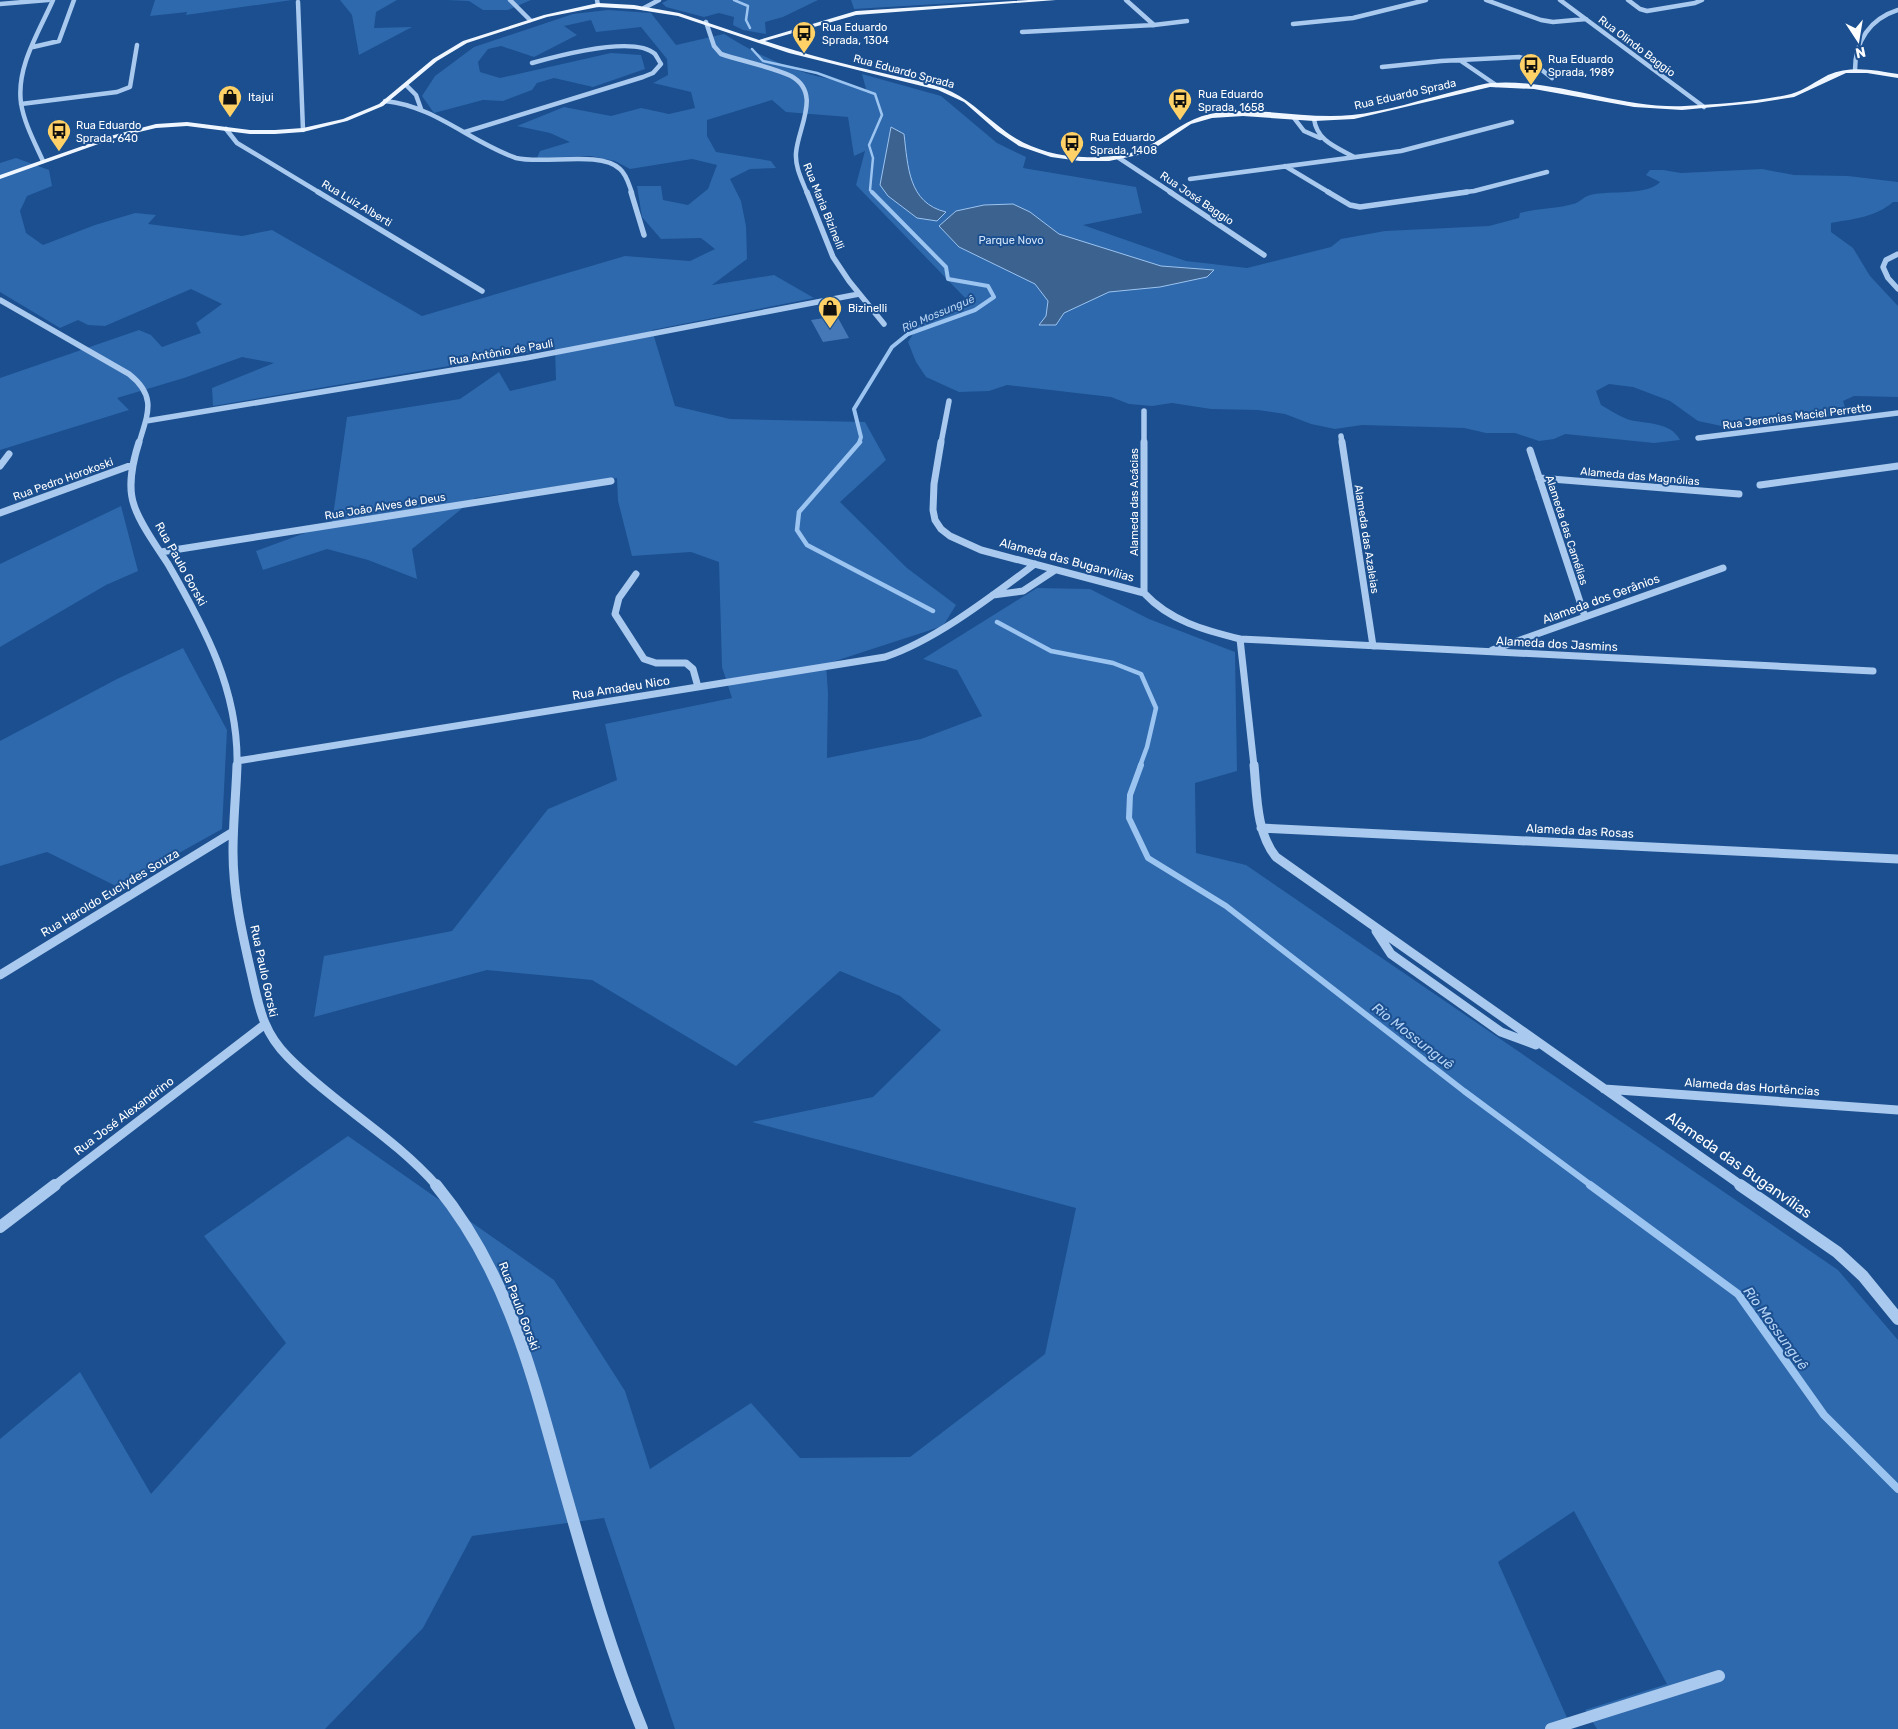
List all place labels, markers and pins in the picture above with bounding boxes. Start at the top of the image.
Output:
bus stop icon: Rua Eduardo Sprada, 1304 [791,20,817,54]
place label: Rua Eduardo Sprada, 1304 [822,21,889,47]
bus stop icon: Rua Eduardo Sprada, 1989 [1518,52,1544,86]
place label: Rua Eduardo Sprada, 1989 [1548,53,1614,79]
shop icon: Itajui [217,84,243,118]
bus stop icon: Rua Eduardo Sprada, 1658 [1167,87,1193,121]
place label: Rua Eduardo Sprada, 1658 [1198,88,1264,114]
place label: Itajui [248,91,274,104]
bus stop icon: Rua Eduardo Sprada, 640 [46,118,72,152]
place label: Rua Eduardo Sprada, 640 [76,119,141,145]
bus stop icon: Rua Eduardo Sprada, 1408 [1059,130,1085,164]
place label: Rua Eduardo Sprada, 1408 [1090,131,1157,157]
shop icon: Bizinelli [817,295,843,329]
place label: Bizinelli [848,302,887,315]

